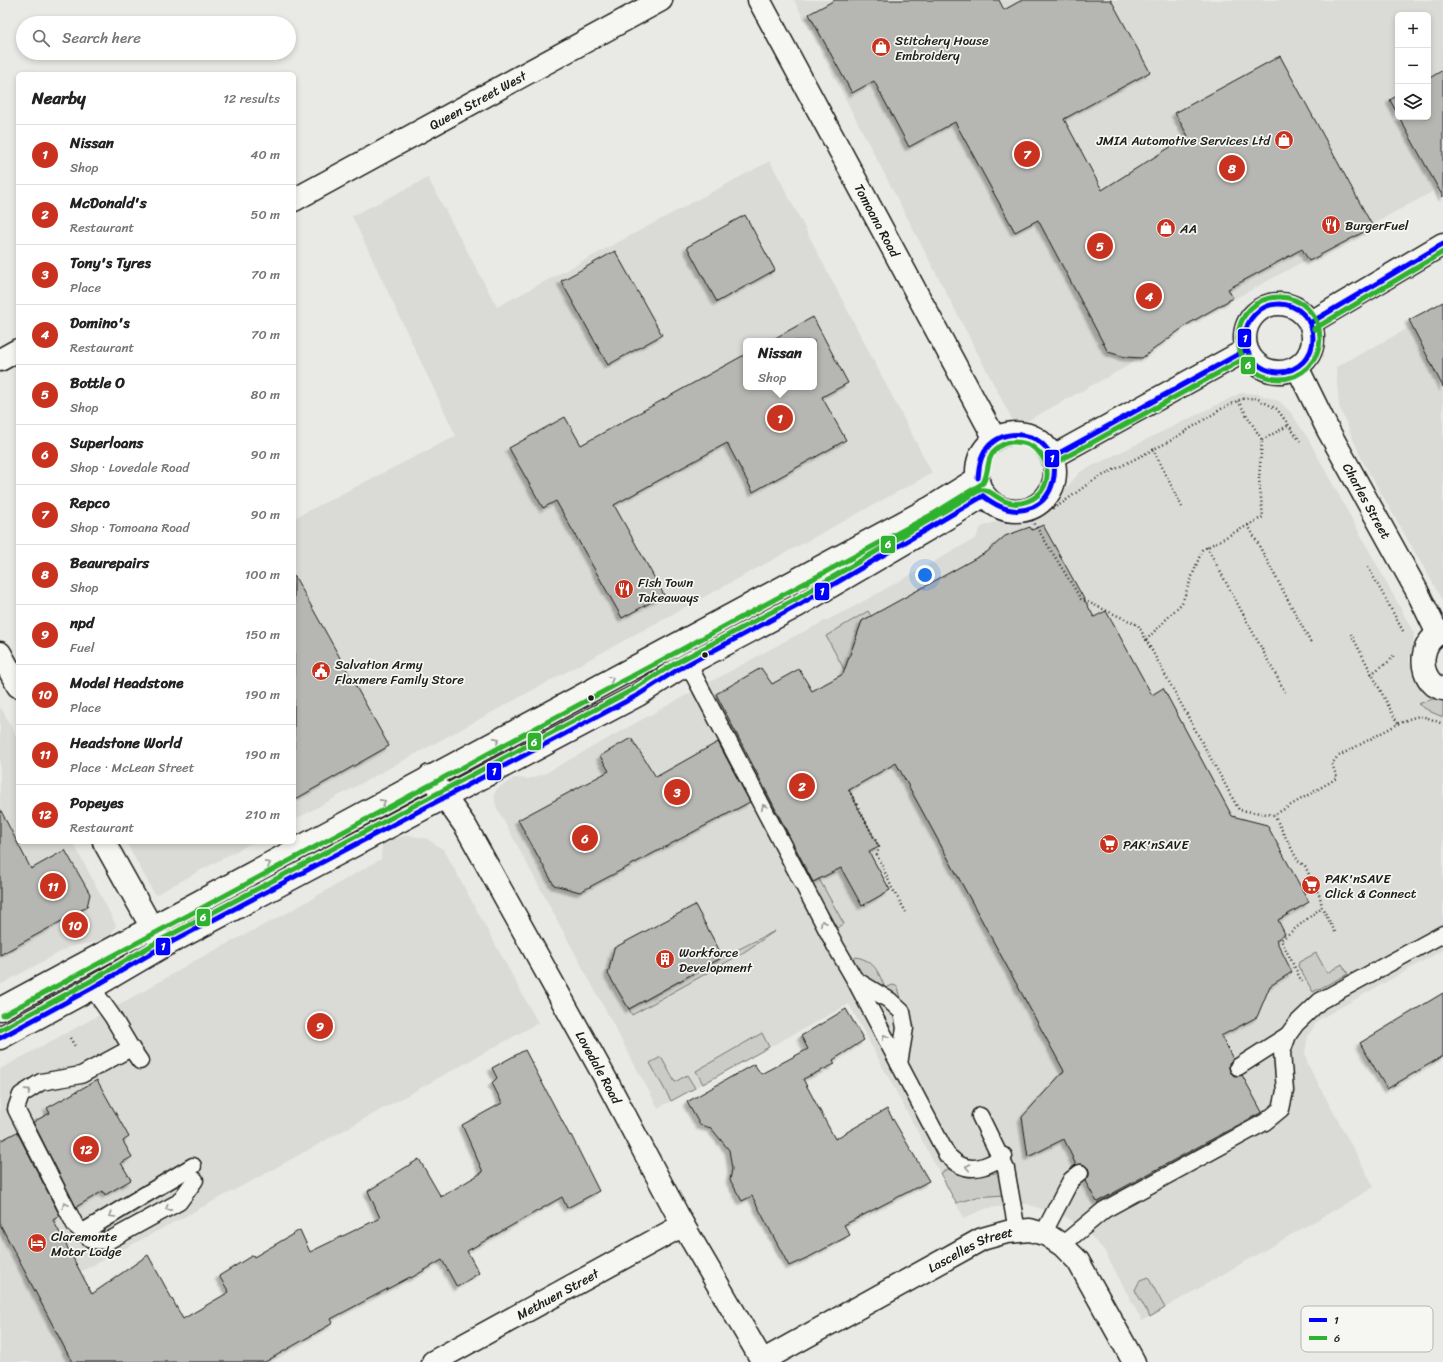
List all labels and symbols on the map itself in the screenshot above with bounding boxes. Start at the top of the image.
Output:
place label: Stitchery House Embroidery [895,29,989,67]
shop icon: Stitchery House Embroidery [870,36,892,58]
street label: Queen Street West [425,64,531,136]
place label: JMIA Automotive Services Ltd [1096,129,1271,152]
shop icon: JMIA Automotive Services Ltd [1273,129,1295,151]
pin: 7 [1014,139,1040,169]
pin: 8 [1219,153,1245,183]
street label: Tomoana Road [848,179,907,262]
restaurant icon: BurgerFuel [1320,214,1342,236]
place label: BurgerFuel [1345,214,1409,237]
shop icon: AA [1155,217,1177,239]
place label: AA [1179,217,1197,240]
pin: 5 [1087,231,1113,261]
pin: 4 [1136,281,1162,311]
line badge: 1 [1237,328,1252,348]
text: 1 [1243,329,1248,348]
line badge: 6 [1240,356,1256,375]
text: 6 [1244,356,1251,375]
pin: 1 [767,403,793,433]
line badge: 1 [1044,449,1060,468]
text: 1 [1050,449,1055,468]
street label: Charles Street [1336,458,1397,544]
line badge: 6 [880,535,896,554]
text: 6 [884,535,891,554]
your location [915,565,935,585]
place label: Fish Town Takeaways [638,571,700,609]
restaurant icon: Fish Town Takeaways [613,578,635,600]
line badge: 1 [814,582,830,601]
text: 1 [820,582,825,601]
unlabelled marker [700,650,710,660]
place label: Salvation Army Flaxmere Family Store [335,653,464,691]
public building icon: Salvation Army Flaxmere Family Store [310,660,332,682]
one-way arrow [607,676,615,683]
unlabelled marker [586,693,596,703]
line badge: 6 [527,732,542,751]
text: 6 [530,733,537,752]
one-way arrow [493,738,500,745]
line badge: 1 [486,762,502,781]
text: 1 [492,762,497,781]
pin: 2 [789,771,815,801]
pin: 3 [664,777,690,807]
one-way arrow [378,799,386,807]
one-way arrow [761,804,768,812]
pin: 6 [572,823,598,853]
supermarket icon: PAK'nSAVE [1098,833,1120,855]
place label: PAK'nSAVE [1123,833,1189,856]
one-way arrow [264,861,271,869]
place label: PAK'nSAVE Click & Connect [1325,867,1417,905]
pin: 11 [40,871,66,901]
supermarket icon: PAK'nSAVE Click & Connect [1300,874,1322,896]
line badge: 6 [196,908,211,927]
text: 6 [199,908,206,927]
pin: 10 [62,910,88,940]
one-way arrow [821,920,828,927]
line badge: 1 [155,937,171,956]
text: 1 [161,937,166,956]
place label: Workforce Development [679,941,753,979]
building icon: Workforce Development [654,948,676,970]
pin: 9 [307,1011,333,1041]
street label: Lovedale Road [569,1027,628,1109]
one-way arrow [882,1034,890,1041]
one-way arrow [24,1088,31,1096]
pin: 12 [73,1134,99,1164]
one-way arrow [965,1164,971,1172]
one-way arrow [62,1202,70,1209]
one-way arrow [165,1203,172,1210]
one-way arrow [109,1210,116,1217]
street label: Lascelles Street [923,1221,1014,1279]
place label: Claremonte Motor Lodge [51,1225,122,1263]
hotel icon: Claremonte Motor Lodge [26,1232,48,1254]
street label: Methuen Street [512,1262,604,1326]
legend [1301,1306,1433,1352]
text: 1 [1334,1311,1339,1330]
text: 6 [1334,1329,1340,1348]

